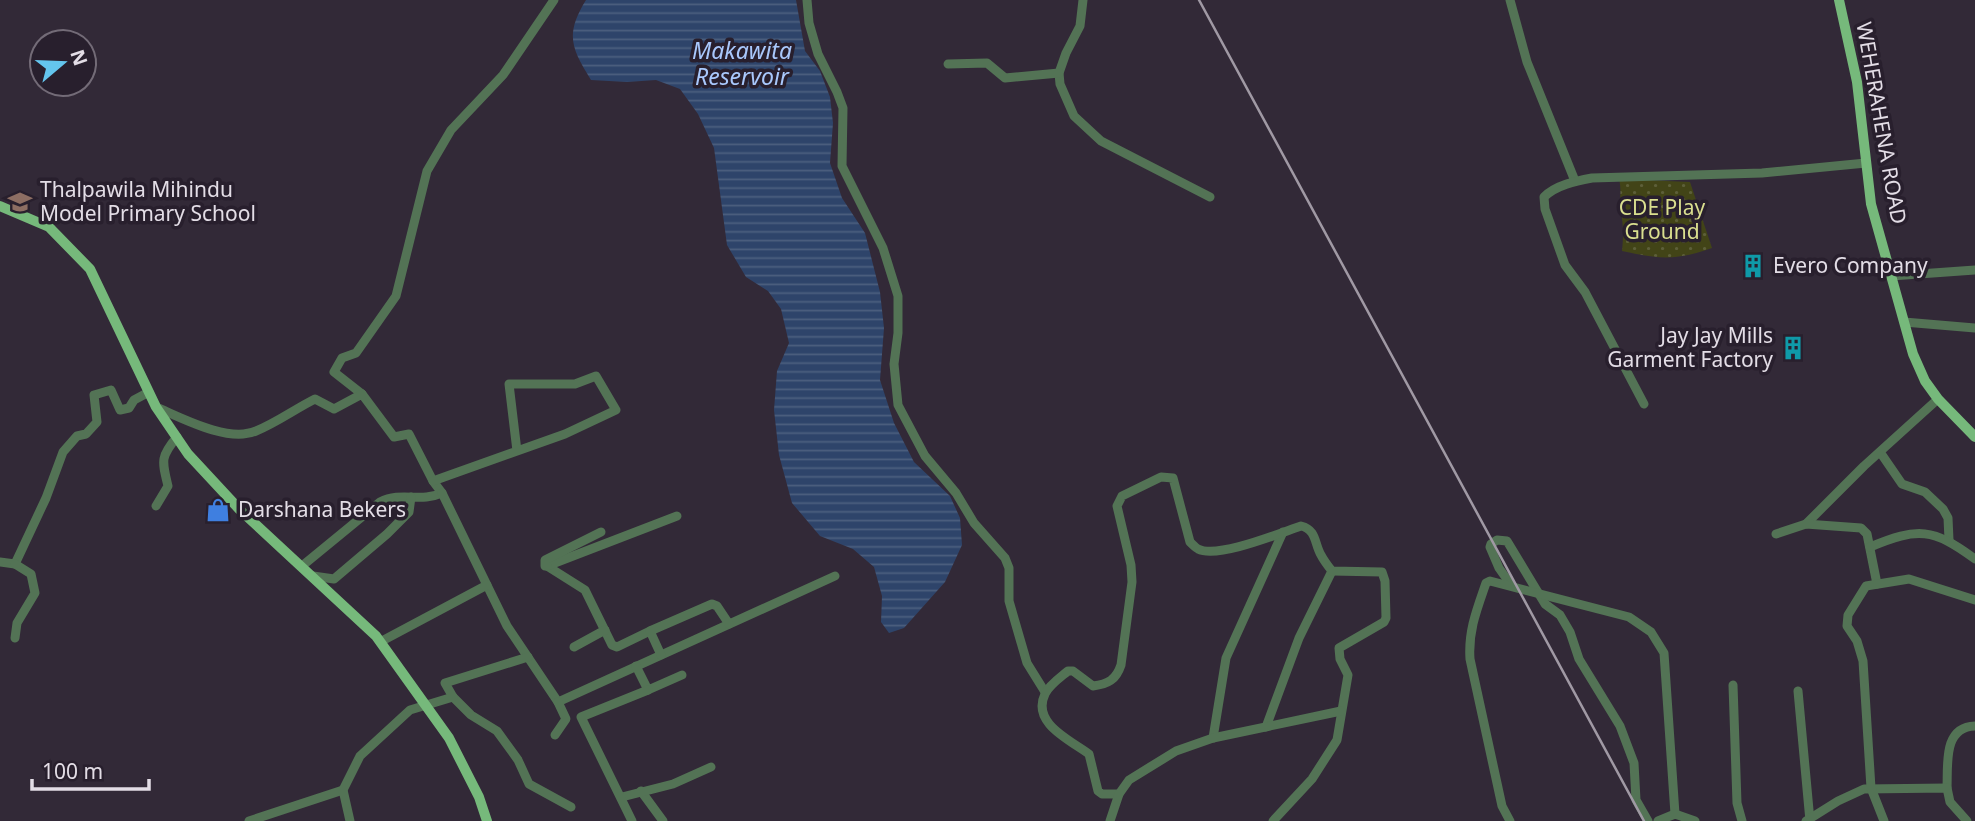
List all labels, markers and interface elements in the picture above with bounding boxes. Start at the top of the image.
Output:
street label: WEHERAHENA ROAD [1850,20,1914,226]
north arrow [28,28,98,98]
water label: Makawita Reservoir [692,34,792,92]
text: N [64,46,94,69]
place label: Thalpawila Mihindu Model Primary School [40,175,256,227]
school or university icon: Thalpawila Mihindu Model Primary School [6,188,34,216]
park label: CDE Play Ground [1619,193,1705,245]
place label: Evero Company [1773,251,1928,279]
building icon: Evero Company [1739,252,1767,280]
place label: Jay Jay Mills Garment Factory [1607,321,1773,373]
building icon: Jay Jay Mills Garment Factory [1779,334,1807,362]
place label: Darshana Bekers [238,495,406,523]
shop icon: Darshana Bekers [204,496,232,524]
scale bar [32,748,149,792]
text: 100 m [42,757,103,785]

